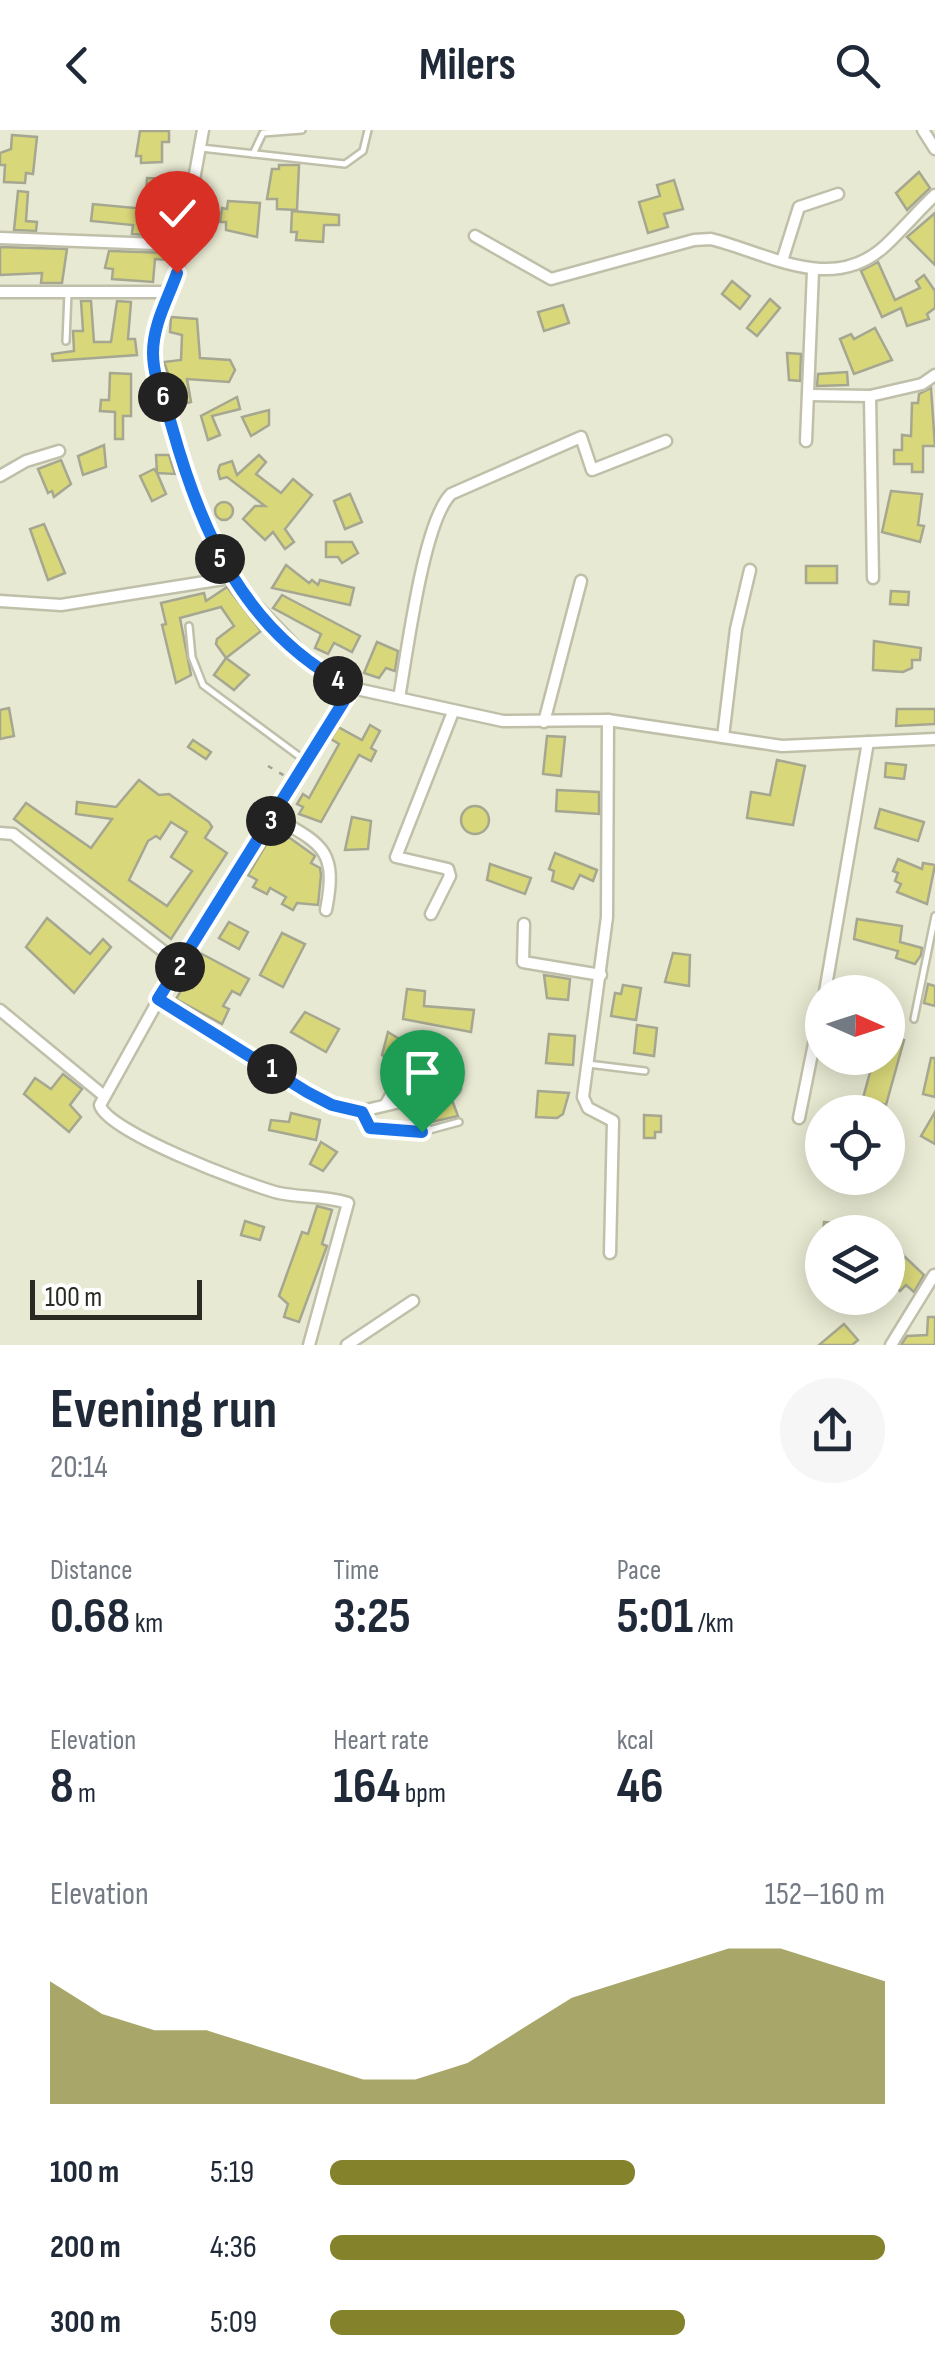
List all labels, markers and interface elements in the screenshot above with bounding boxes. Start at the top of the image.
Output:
icon: back [50,38,105,93]
text: Milers [419,38,516,93]
icon: search [830,38,885,93]
pin [135,171,220,274]
icon: check [150,186,205,241]
pin: 6 [138,372,188,422]
text: 6 [156,380,170,413]
pin: 5 [195,534,245,584]
text: 5 [214,542,226,575]
pin: 4 [313,656,363,706]
text: 4 [331,664,345,697]
pin: 3 [246,796,296,846]
text: 3 [265,804,277,837]
pin: 2 [155,942,205,992]
text: 2 [174,950,186,983]
north arrow [805,975,905,1075]
map controls [805,975,905,1315]
pin [380,1030,465,1133]
pin: 1 [247,1044,297,1094]
icon: arrive [395,1045,450,1100]
text: 1 [267,1052,277,1085]
button: locate [805,1095,905,1195]
button: layers [805,1215,905,1315]
scale bar [30,1275,202,1320]
text: 100 m [45,1281,102,1314]
text: Evening run [50,1377,277,1444]
button: share [780,1378,885,1483]
text: 20:14 [50,1448,108,1487]
text: Distance [50,1554,133,1587]
text: Time [333,1554,379,1587]
text: Pace [617,1554,661,1587]
text: 0.68 [50,1587,130,1647]
text: 3:25 [333,1587,411,1647]
text: 5:01 [617,1587,693,1647]
text: km [130,1607,163,1640]
text: /km [693,1607,734,1640]
text: Elevation [50,1724,136,1757]
text: Heart rate [333,1724,429,1757]
text: kcal [617,1724,654,1757]
text: 8 [50,1757,74,1817]
text: 164 [333,1757,400,1817]
text: 46 [617,1757,663,1817]
text: m [74,1777,96,1810]
text: bpm [400,1777,446,1810]
text: Elevation [50,1875,149,1914]
text: 152–160 m [765,1875,885,1914]
text: 100 m [50,2153,119,2192]
text: 5:19 [210,2153,254,2192]
text: 200 m [50,2228,121,2267]
text: 4:36 [210,2228,257,2267]
text: 300 m [50,2303,121,2342]
text: 5:09 [210,2303,257,2342]

